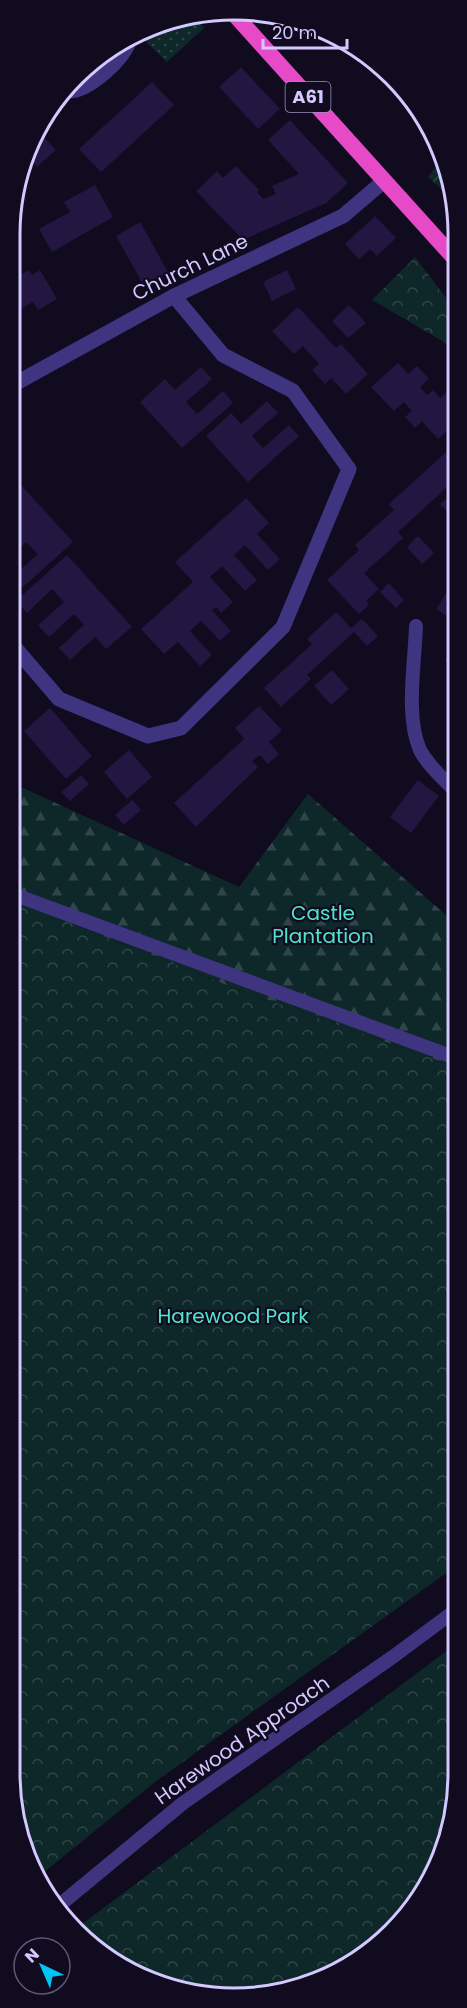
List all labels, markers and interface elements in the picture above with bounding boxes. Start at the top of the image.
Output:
scale bar [263,12,347,50]
text: 20 m [272,20,317,45]
road number: A61 [286,82,330,112]
street label: Church Lane [127,227,253,307]
park label: Castle Plantation [272,899,374,950]
park label: Harewood Park [158,1302,309,1330]
street label: Harewood Approach [149,1669,335,1811]
north arrow [12,1936,72,1996]
text: N [20,1943,44,1968]

